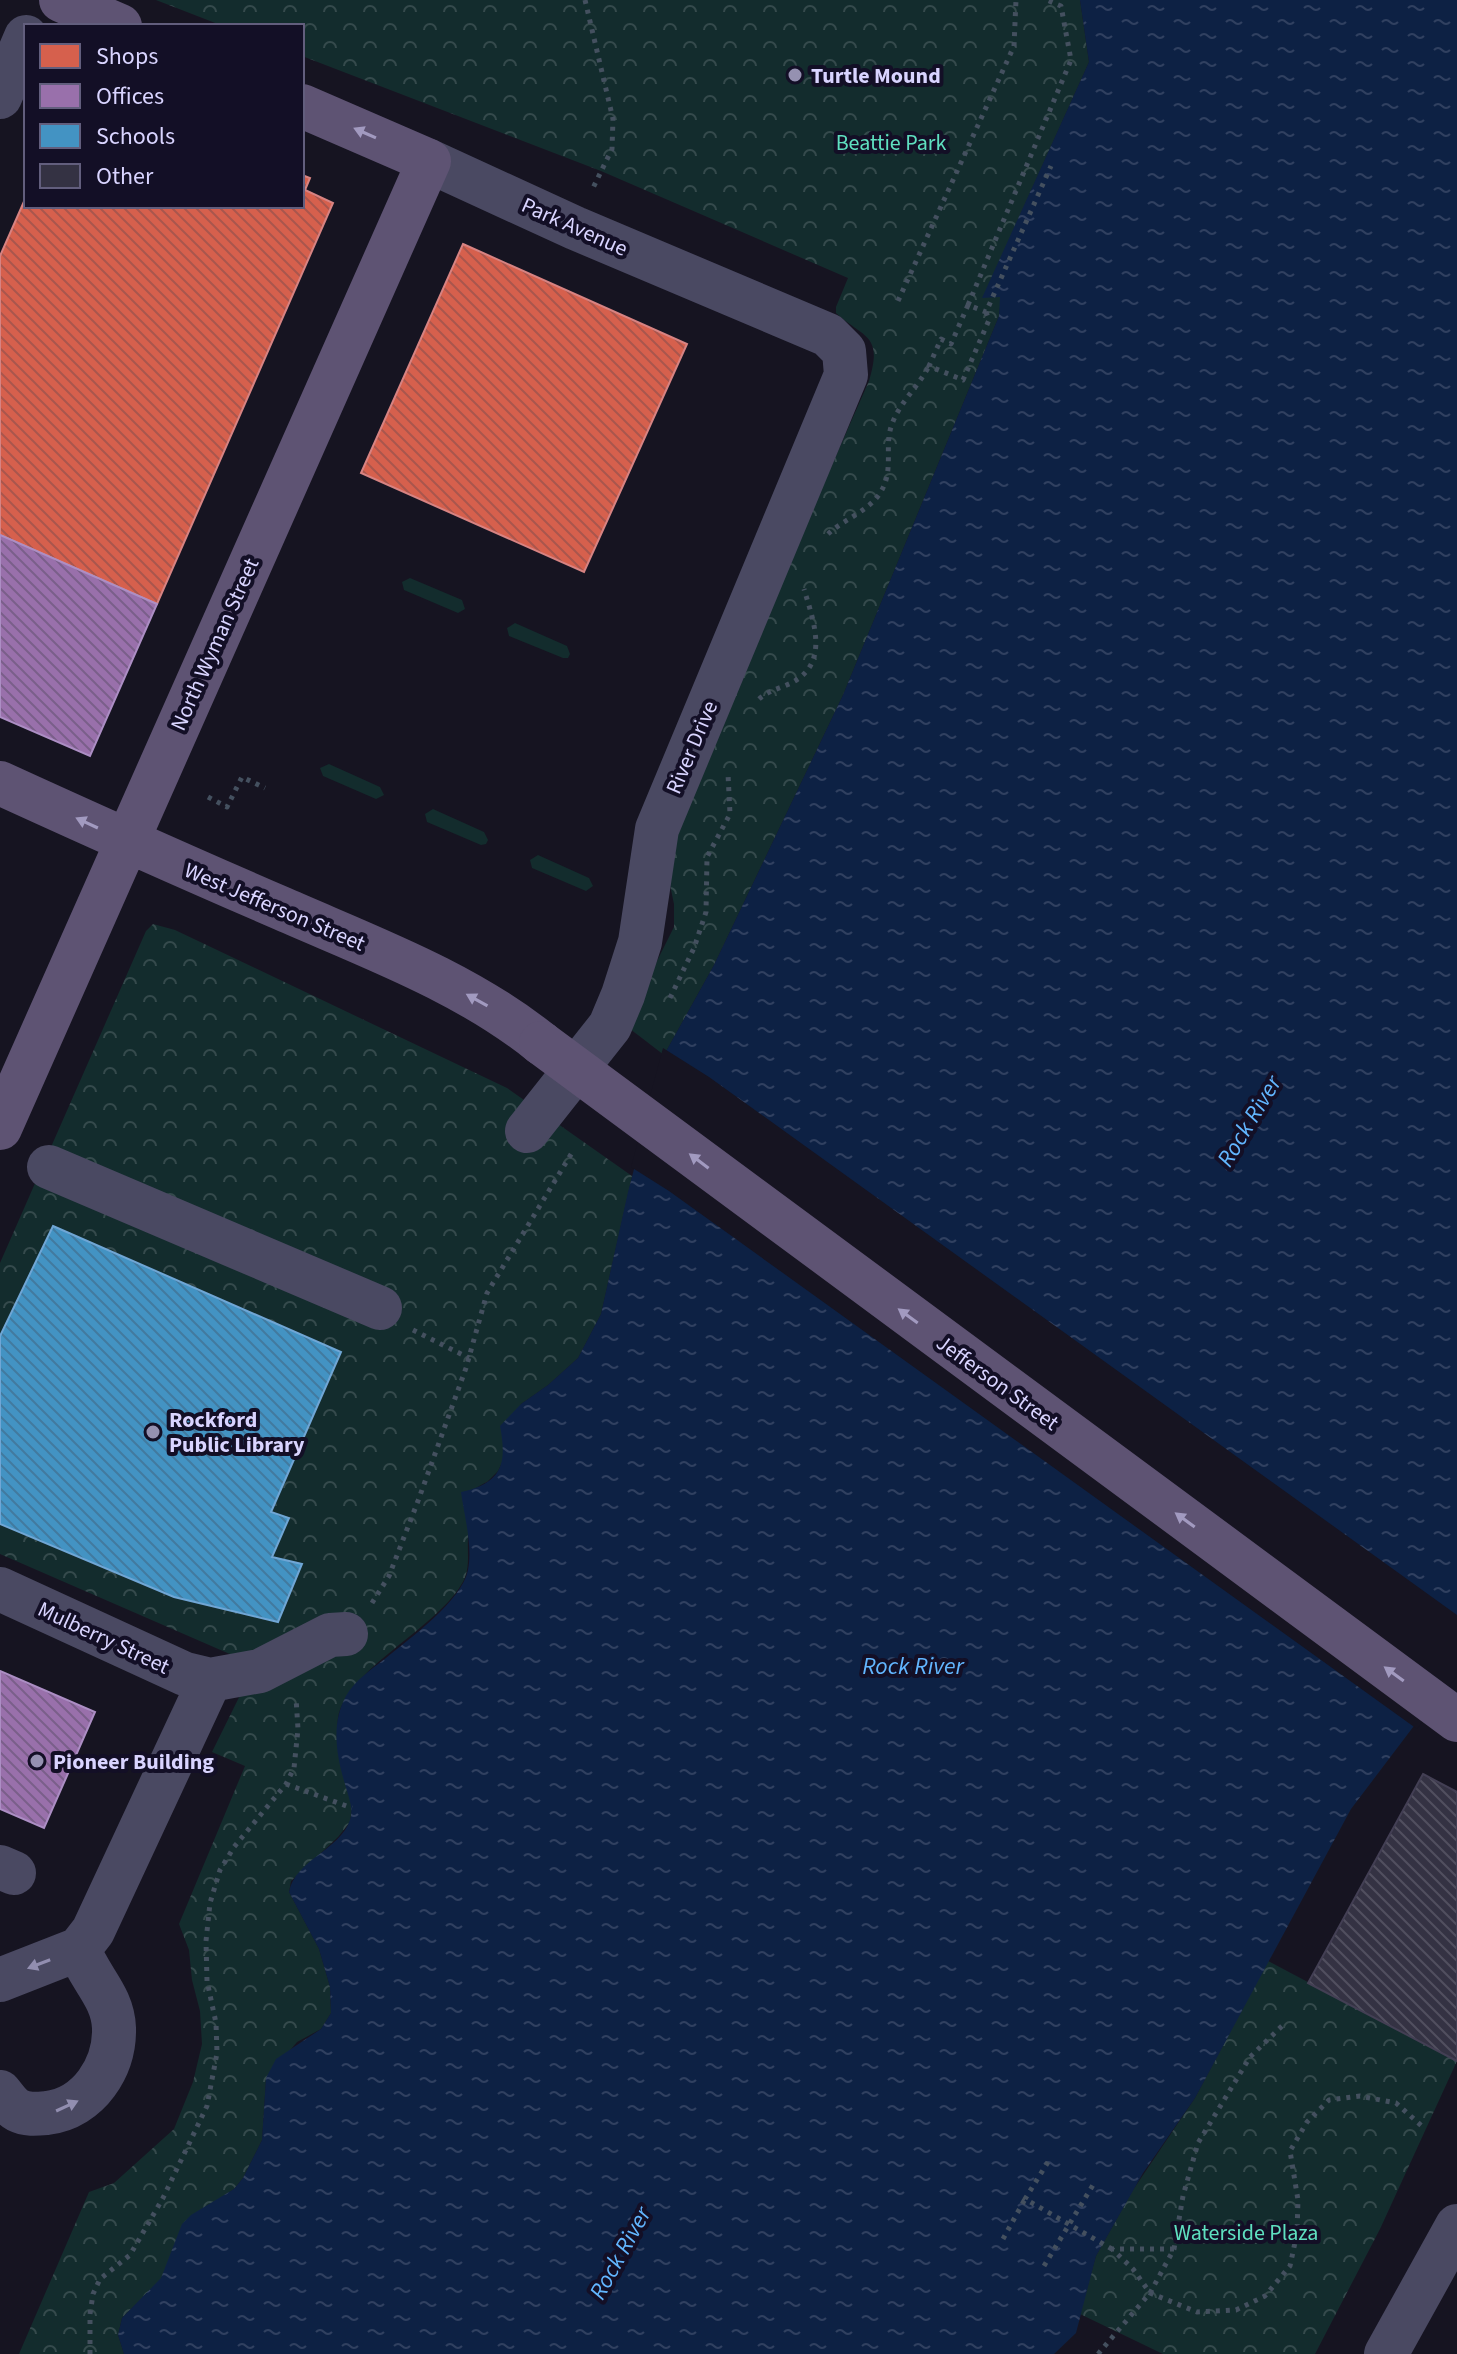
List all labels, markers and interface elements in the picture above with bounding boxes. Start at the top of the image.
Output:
legend [24,24,304,208]
text: Shops [96,39,158,74]
place label: Turtle Mound [811,60,941,92]
marker: Turtle Mound [786,66,804,84]
text: Offices [96,79,164,114]
text: Schools [96,119,175,154]
one-way arrow [354,127,377,140]
park label: Beattie Park [836,127,946,159]
text: Other [96,159,154,194]
street label: Park Avenue [516,189,633,265]
street label: North Wyman Street [162,552,268,736]
street label: River Drive [658,696,726,799]
one-way arrow [75,816,99,830]
street label: West Jefferson Street [179,854,371,960]
one-way arrow [465,993,488,1006]
water label: Rock River [1208,1067,1291,1174]
one-way arrow [689,1153,709,1169]
one-way arrow [898,1308,918,1324]
street label: Jefferson Street [929,1327,1066,1439]
place label: Rockford Public Library [169,1404,305,1461]
marker: Rockford Public Library [144,1423,162,1441]
one-way arrow [1175,1512,1195,1528]
street label: Mulberry Street [32,1593,175,1683]
water label: Rock River [862,1649,966,1684]
one-way arrow [1383,1666,1405,1682]
place label: Pioneer Building [53,1746,214,1778]
marker: Pioneer Building [28,1752,46,1770]
one-way arrow [27,1958,51,1971]
one-way arrow [56,2099,79,2113]
water label: Rock River [581,2199,661,2306]
park label: Waterside Plaza [1174,2217,1318,2249]

